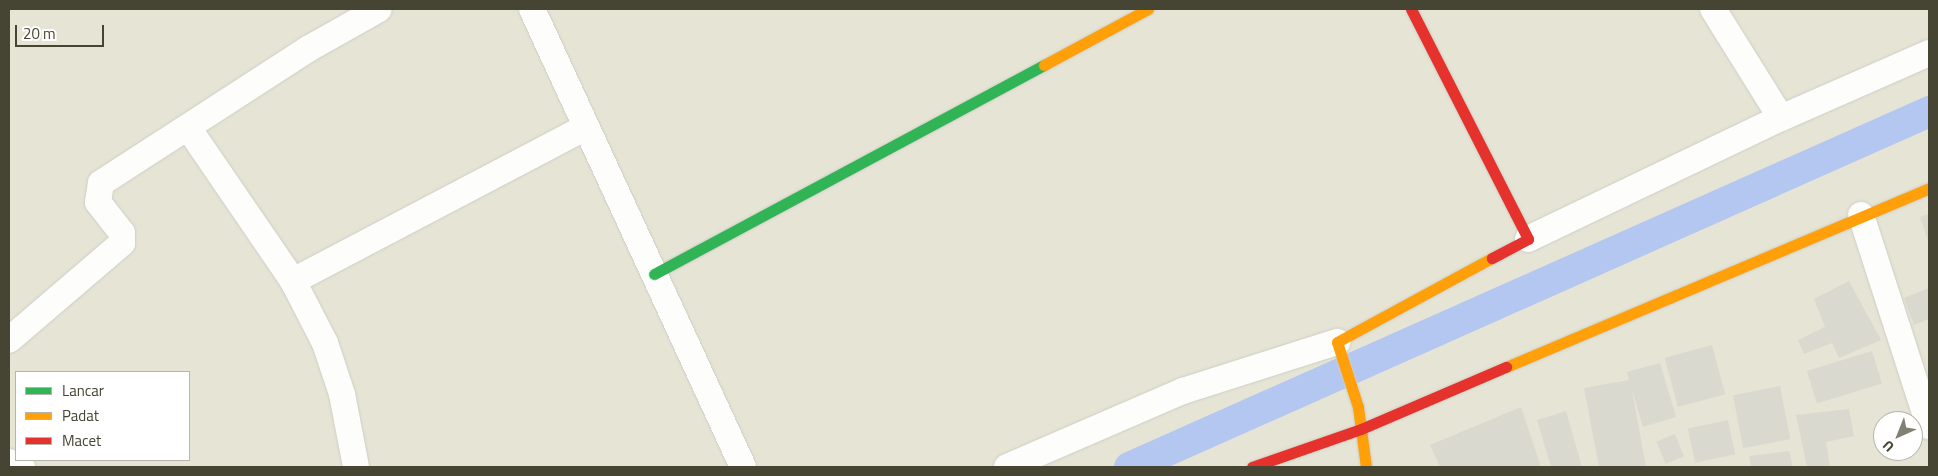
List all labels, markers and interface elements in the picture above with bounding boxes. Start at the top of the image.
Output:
scale bar [18,15,106,47]
text: 20 m [23,22,56,45]
legend [15,371,190,461]
text: Lancar [62,379,104,402]
text: Padat [62,404,99,427]
north arrow [1873,411,1923,461]
text: Macet [62,429,101,452]
text: U [1877,436,1899,457]

